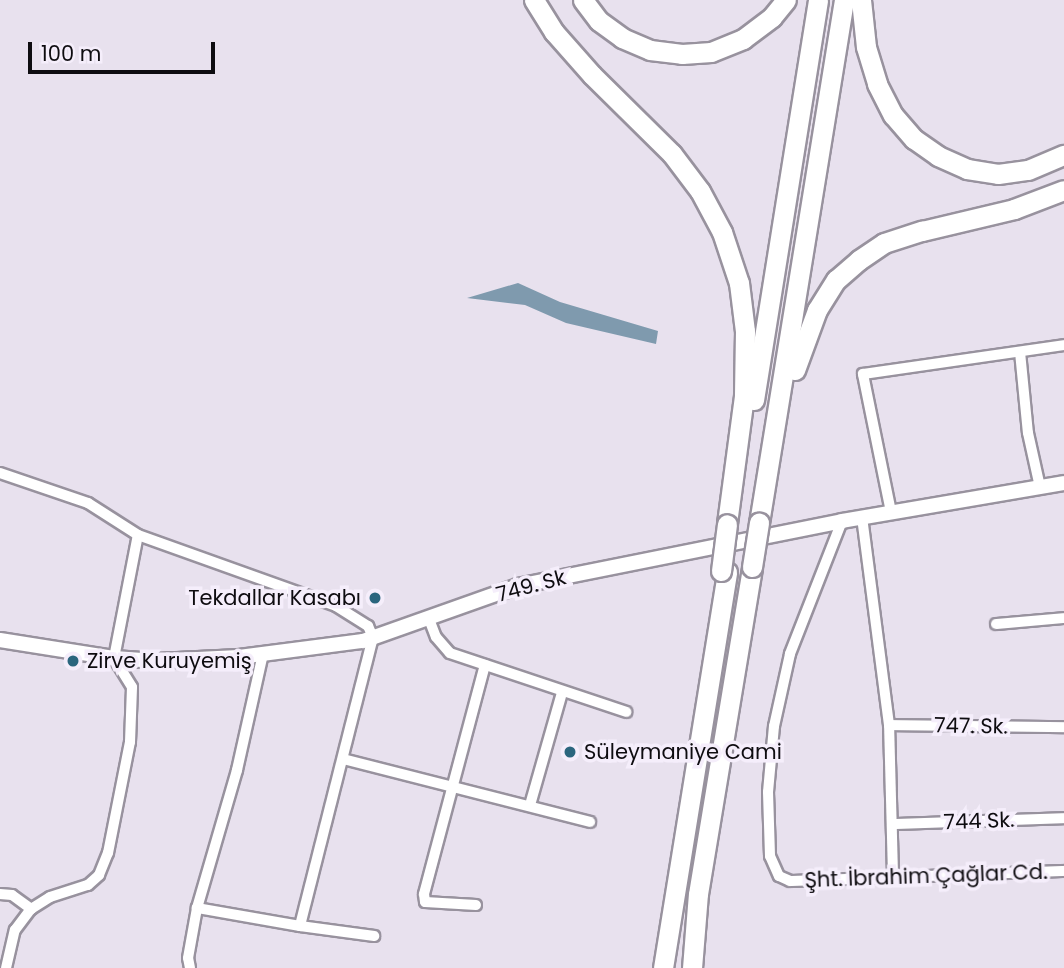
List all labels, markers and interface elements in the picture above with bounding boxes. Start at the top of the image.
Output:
scale bar [32,28,219,72]
text: 100 m [41,39,101,68]
street label: 749. Sk [493,565,569,607]
place label: Tekdallar Kasabı [188,585,361,611]
marker: Tekdallar Kasabı [367,590,383,606]
place label: Zirve Kuruyemiş [87,648,252,674]
marker: Zirve Kuruyemiş [65,653,81,669]
street label: 747. Sk. [934,713,1008,739]
place label: Süleymaniye Cami [584,739,782,765]
marker: Süleymaniye Cami [562,744,578,760]
street label: 744 Sk. [943,807,1015,835]
street label: Şht. İbrahim Çağlar Cd. [804,859,1048,893]

